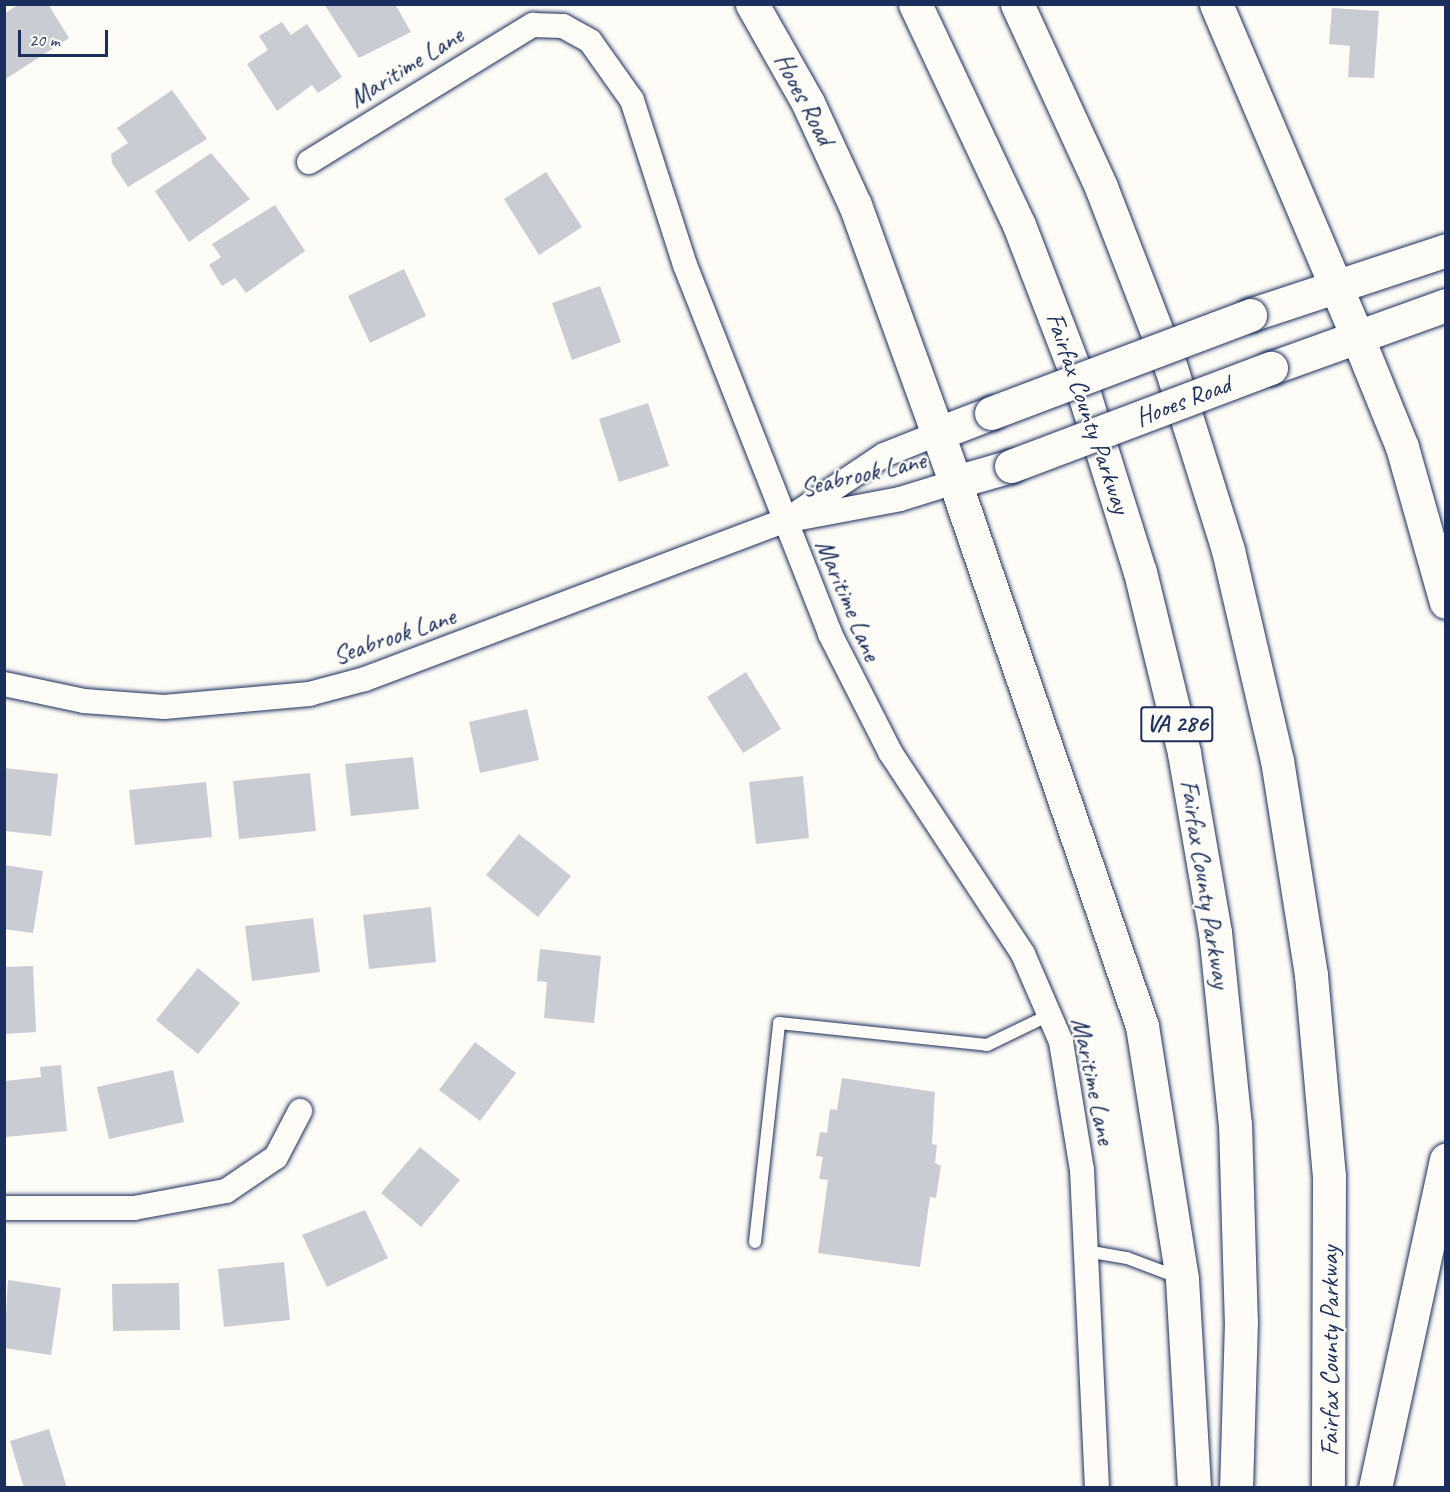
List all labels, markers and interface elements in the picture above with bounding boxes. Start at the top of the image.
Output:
scale bar [21,18,111,56]
street label: Maritime Lane [343,19,469,115]
text: 20 m [29,29,60,51]
street label: Hooes Road [767,47,841,151]
street label: Fairfax County Parkway [1039,308,1137,518]
street label: Hooes Road [1131,368,1235,434]
street label: Seabrook Lane [797,444,929,504]
street label: Maritime Lane [808,534,888,666]
street label: Seabrook Lane [328,600,460,672]
road number: VA 286 [1140,703,1214,745]
street label: Fairfax County Parkway [1173,778,1237,990]
street label: Maritime Lane [1064,1014,1122,1148]
street label: Fairfax County Parkway [1314,1246,1346,1456]

